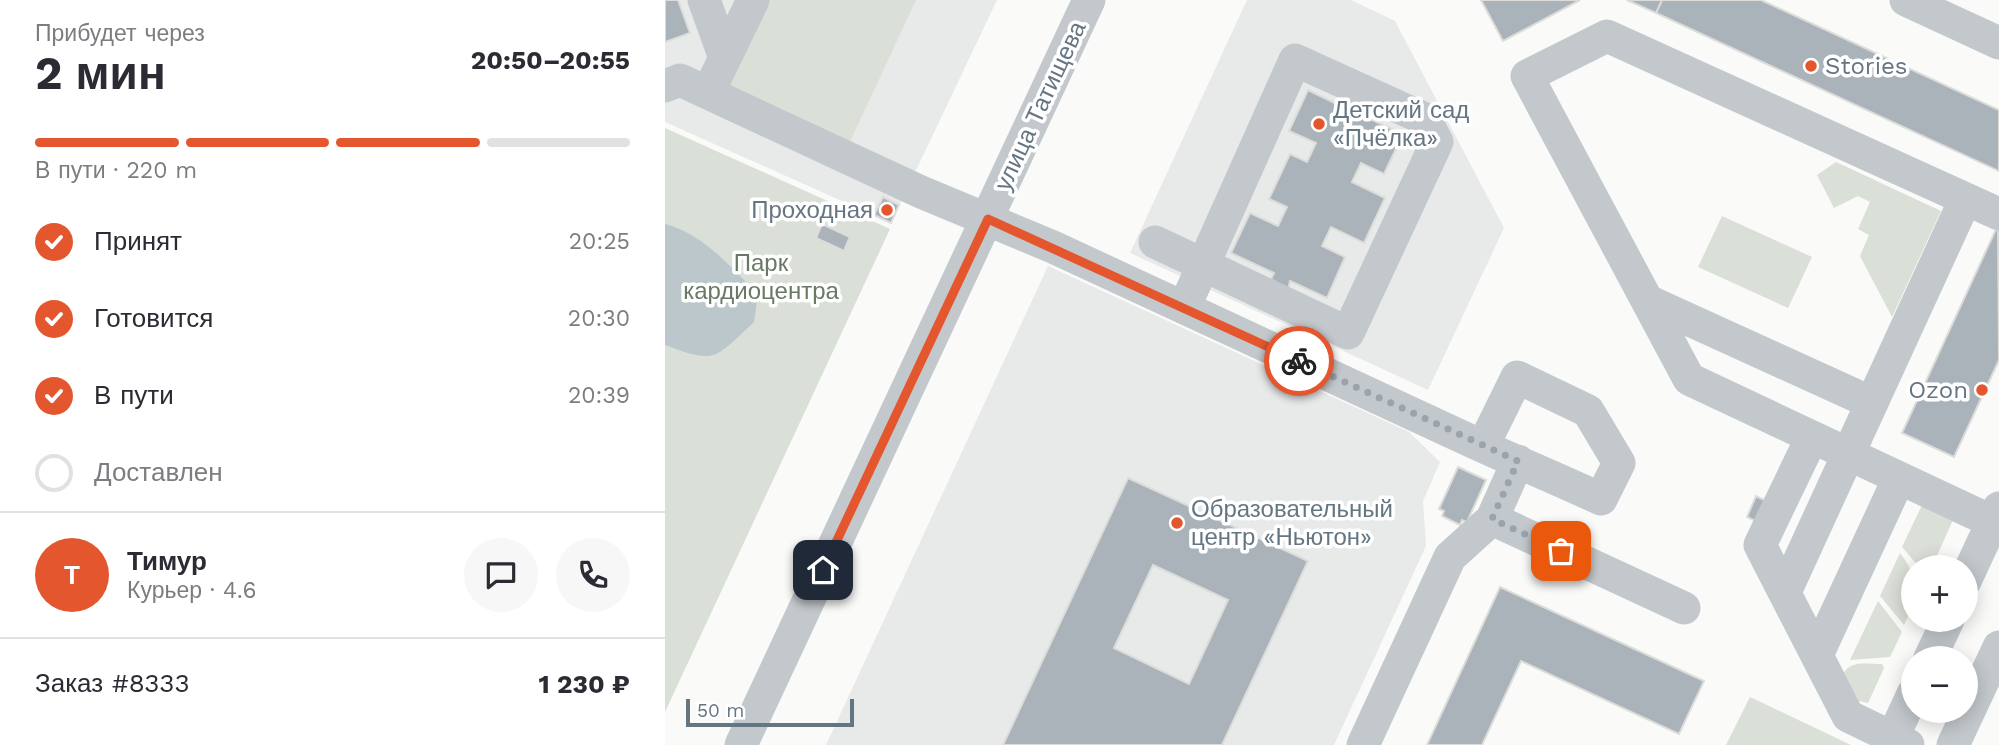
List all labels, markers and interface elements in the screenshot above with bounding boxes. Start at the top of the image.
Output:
street label: улица Татищева [989,16,1092,195]
text: Прибудет через [35,20,205,47]
text: 20:50–20:55 [471,45,630,75]
text: 2 мин [35,46,166,100]
place label: Stories [1825,52,1908,80]
marker: Stories [1803,58,1819,74]
place label: Детский сад «Пчёлка» [1333,96,1469,152]
marker: Детский сад «Пчёлка» [1311,116,1327,132]
text: В пути · 220 m [35,157,197,184]
place label: Проходная [751,196,873,224]
marker: Проходная [879,202,895,218]
icon: check [35,223,73,261]
text: Принят [94,226,182,256]
text: 20:25 [569,228,630,255]
park label: Парк кардиоцентра [683,249,839,305]
icon: check [35,300,73,338]
text: Готовится [94,303,213,333]
text: 20:30 [568,305,630,332]
courier [1264,326,1334,396]
icon: bike [1280,342,1318,380]
place label: Ozon [1908,376,1968,404]
icon: check [35,377,73,415]
text: В пути [94,380,174,410]
text: 20:39 [568,382,630,409]
marker: Ozon [1974,382,1990,398]
text: Доставлен [94,457,223,487]
place label: Образовательный центр «Ньютон» [1191,495,1393,551]
marker: Образовательный центр «Ньютон» [1169,515,1185,531]
pin [1531,521,1591,581]
icon: bag [1542,532,1580,570]
button: chat [464,538,538,612]
button: phone [556,538,630,612]
pin [793,540,853,600]
text: Тимур [127,546,207,576]
icon: home [804,551,842,589]
map controls [1901,555,1978,723]
button: + [1901,555,1978,632]
text: Т [64,560,80,590]
text: Курьер · 4.6 [127,577,256,604]
button: − [1901,646,1978,723]
text: Заказ #8333 [35,668,190,698]
text: 1 230 ₽ [538,669,630,699]
scale bar [686,696,854,728]
text: 50 m [697,699,744,722]

